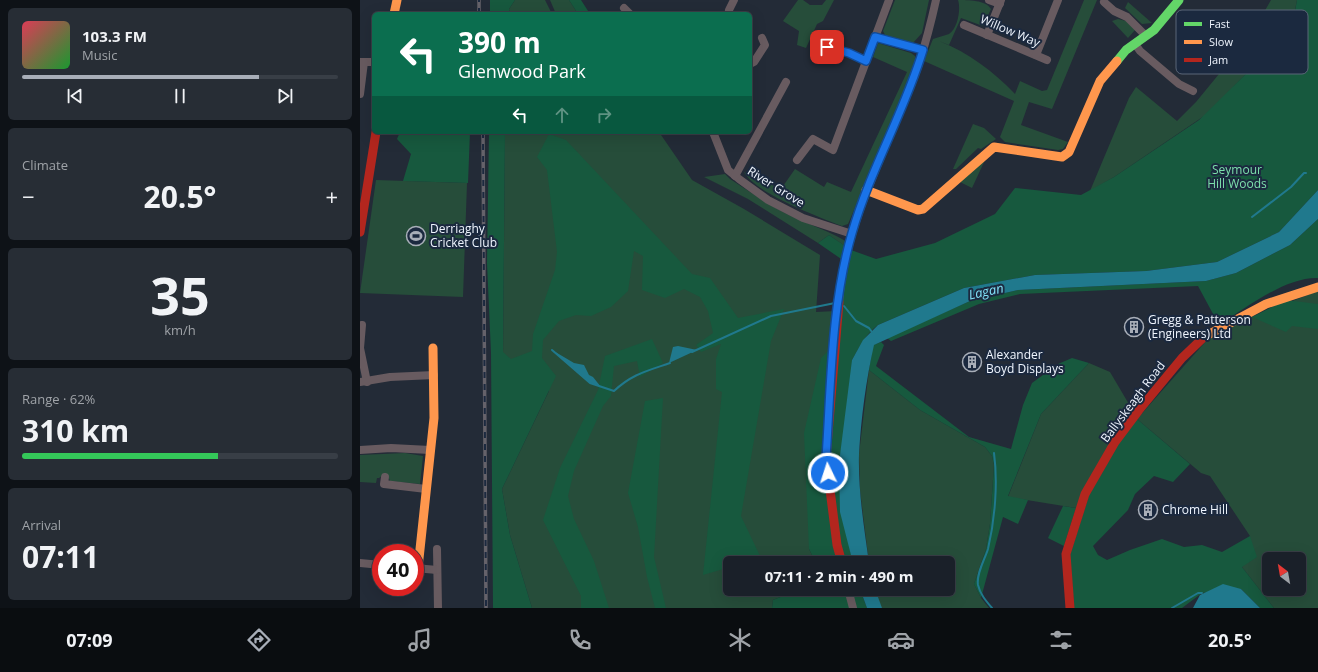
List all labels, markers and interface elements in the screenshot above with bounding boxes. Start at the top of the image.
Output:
street label: Willow Way [978,10,1044,51]
legend [1176,10,1308,74]
text: Fast [1209,16,1230,31]
text: 390 m [458,23,541,61]
text: 103.3 FM [82,26,147,46]
icon: left [392,28,444,80]
pin [810,30,844,64]
text: Slow [1209,34,1233,49]
icon: arrive [816,36,838,58]
text: Music [82,46,117,64]
text: Jam [1208,52,1228,67]
text: Glenwood Park [458,59,586,83]
icon: previous [64,85,86,107]
icon: pause [169,85,191,107]
icon: next [274,85,296,107]
icon: left [509,104,531,126]
icon: ahead [551,104,573,126]
icon: right [593,104,615,126]
text: Climate [22,156,68,174]
park label: Seymour Hill Woods [1207,161,1267,192]
street label: River Grove [744,162,808,211]
text: 20.5° [144,176,216,217]
text: − [22,181,35,211]
text: + [325,181,338,211]
place label: Derriaghy Cricket Club [430,220,497,251]
sports icon: Derriaghy Cricket Club [405,225,427,247]
text: 35 [150,259,210,330]
water label: Lagan [967,279,1005,303]
place label: Gregg & Patterson (Engineers) Ltd [1148,311,1251,342]
building icon: Gregg & Patterson (Engineers) Ltd [1123,316,1145,338]
text: km/h [164,321,196,339]
place label: Alexander Boyd Displays [986,346,1064,377]
building icon: Alexander Boyd Displays [961,351,983,373]
street label: Ballyskeagh Road [1096,358,1169,446]
text: Range · 62% [22,390,95,408]
text: 310 km [22,410,129,451]
position arrow [807,452,849,494]
building icon: Chrome Hill [1137,499,1159,521]
place label: Chrome Hill [1162,501,1228,518]
text: Arrival [22,516,61,534]
text: 07:11 [22,536,99,577]
speed limit sign: 40 [372,544,424,596]
north arrow [1262,552,1306,596]
map controls [1262,552,1306,596]
text: 07:11 · 2 min · 490 m [765,566,913,586]
icon: directions [245,626,273,654]
icon: music [406,626,434,654]
icon: phone [566,626,594,654]
icon: climate [726,626,754,654]
icon: car [887,626,915,654]
icon: filters [1047,626,1075,654]
text: 07:09 [66,628,113,652]
text: 20.5° [1208,628,1252,652]

